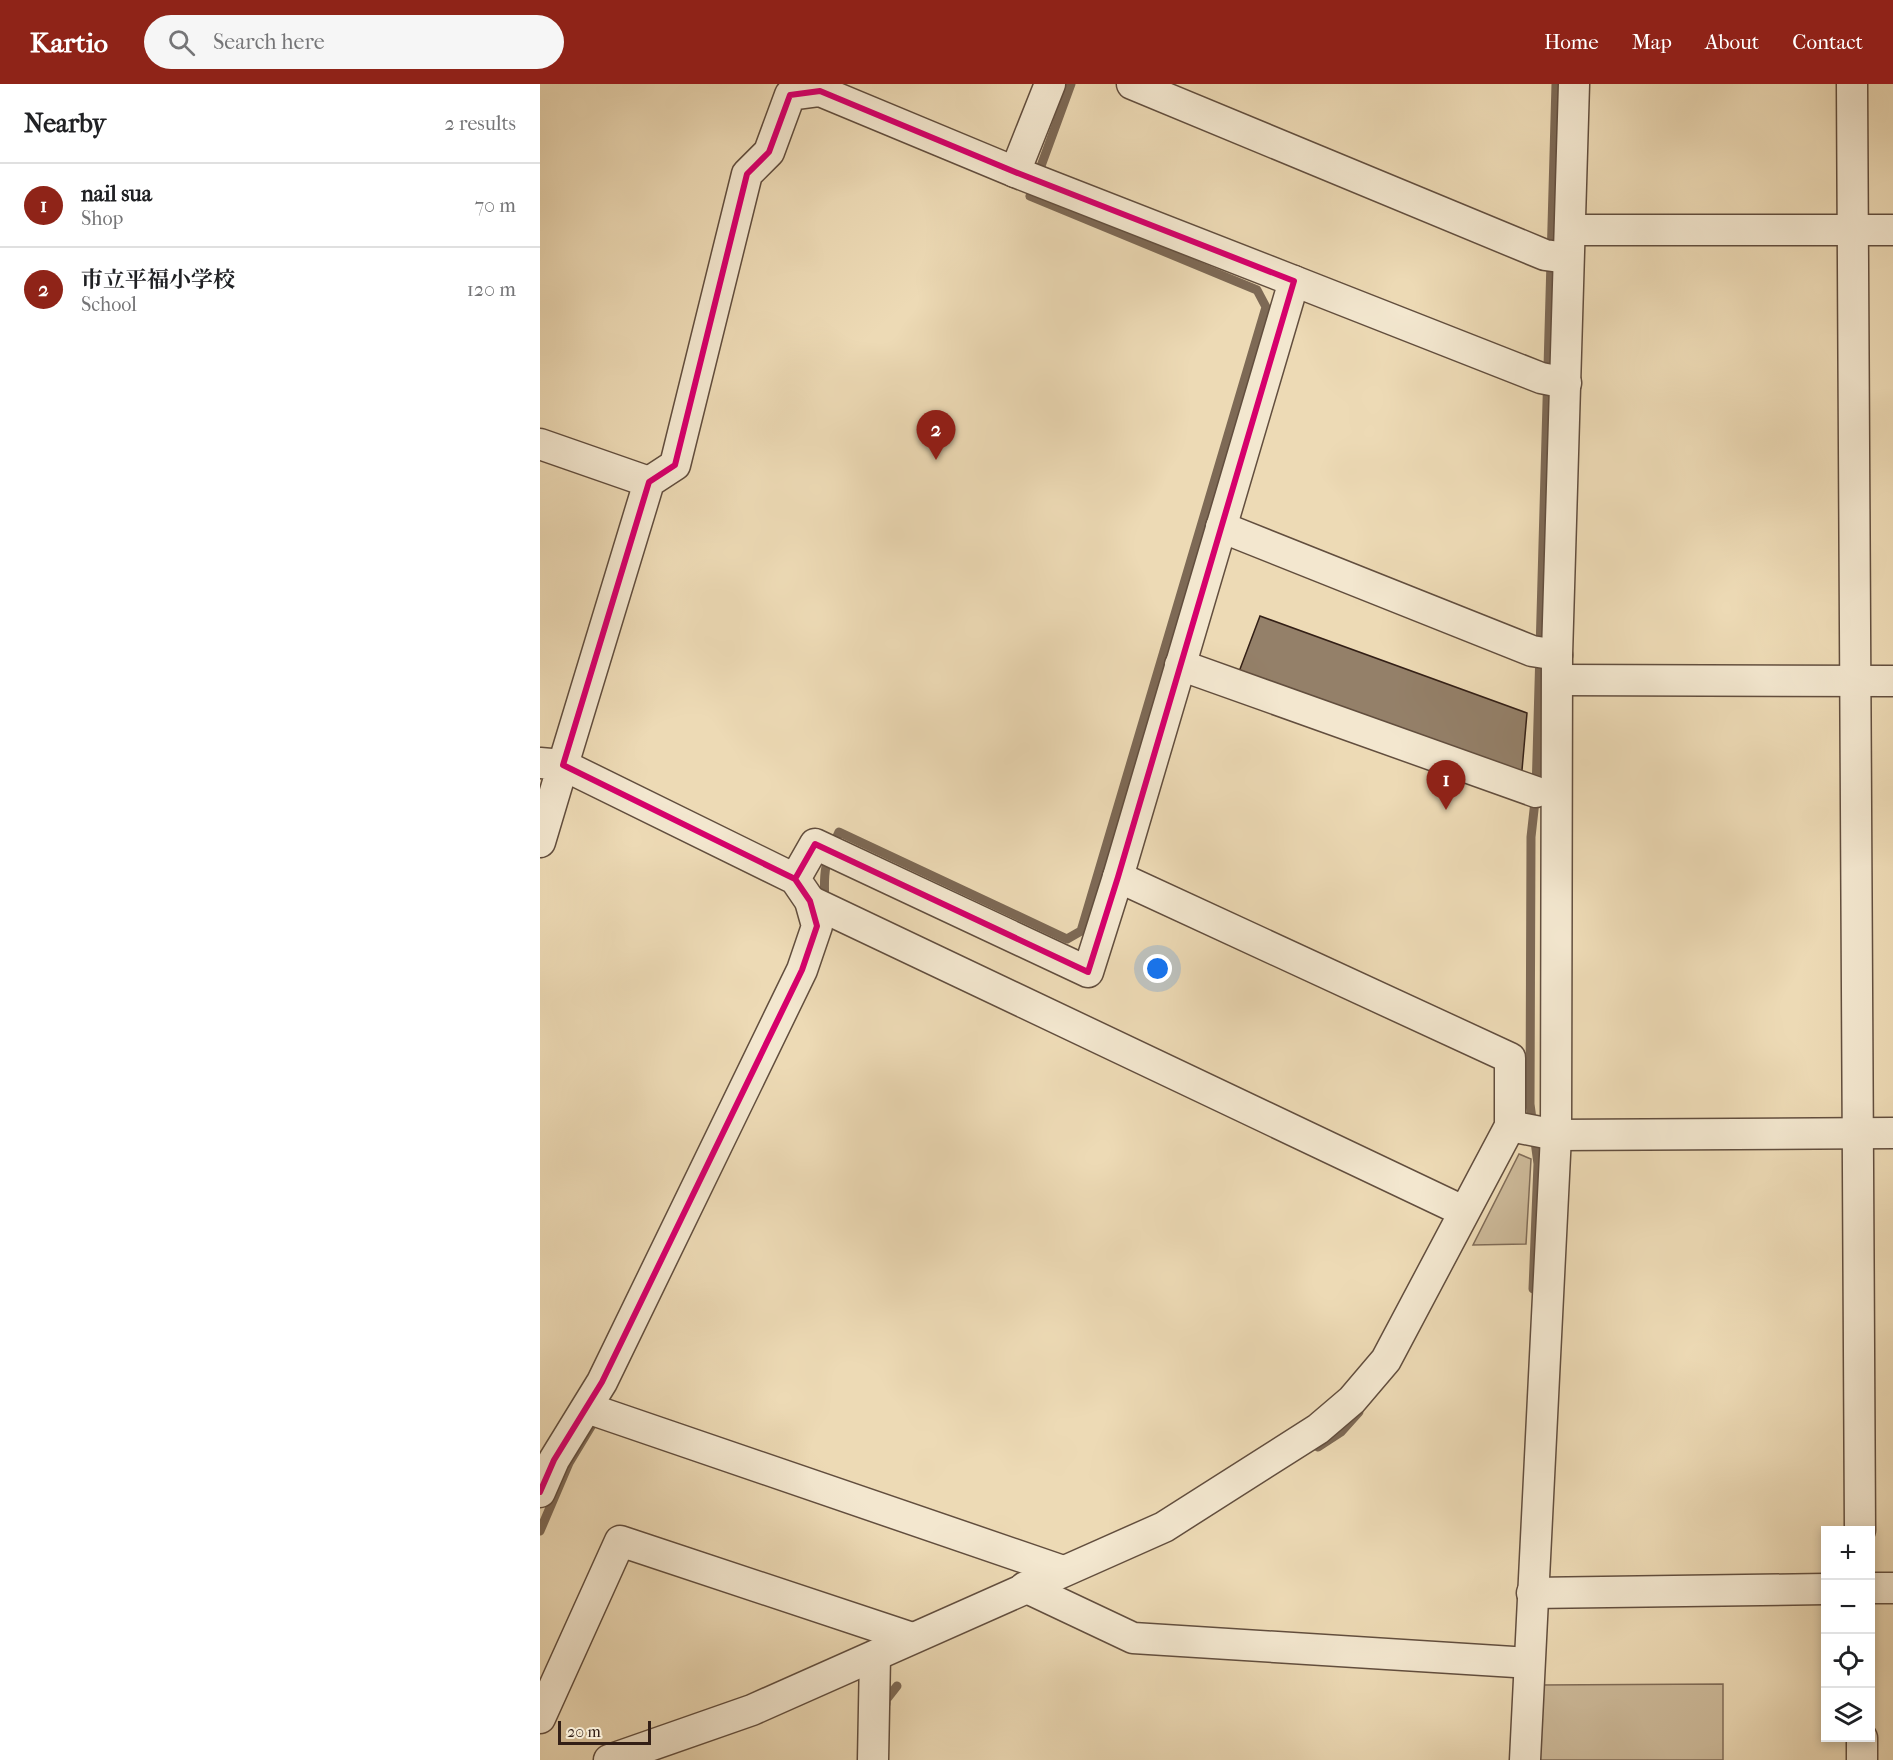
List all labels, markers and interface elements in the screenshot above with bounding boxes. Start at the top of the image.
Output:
search box [144,15,564,69]
text: Kartio [30,26,108,59]
icon: search [165,26,198,59]
text: Search here [213,29,325,55]
text: Home [1544,30,1599,54]
text: Map [1632,30,1672,54]
text: About [1705,30,1759,54]
text: Contact [1792,30,1863,54]
text: Nearby [24,108,106,139]
text: 2 results [445,112,516,135]
text: nail sua [81,181,152,207]
text: 1 [40,194,47,217]
text: 70 m [474,194,516,217]
text: Shop [81,207,123,230]
text: 市立平福小学校 [81,267,235,293]
text: 2 [38,278,49,301]
text: 120 m [467,278,516,301]
text: School [81,293,137,316]
pin: 2 [916,410,956,460]
pin: 1 [1426,760,1466,810]
your location [1143,954,1172,983]
map controls [1821,1526,1875,1742]
button: + [1821,1526,1875,1580]
button: − [1821,1580,1875,1634]
button: locate [1821,1634,1875,1688]
button: layers [1821,1688,1875,1742]
scale bar [558,1718,651,1746]
text: 20 m [567,1722,601,1741]

